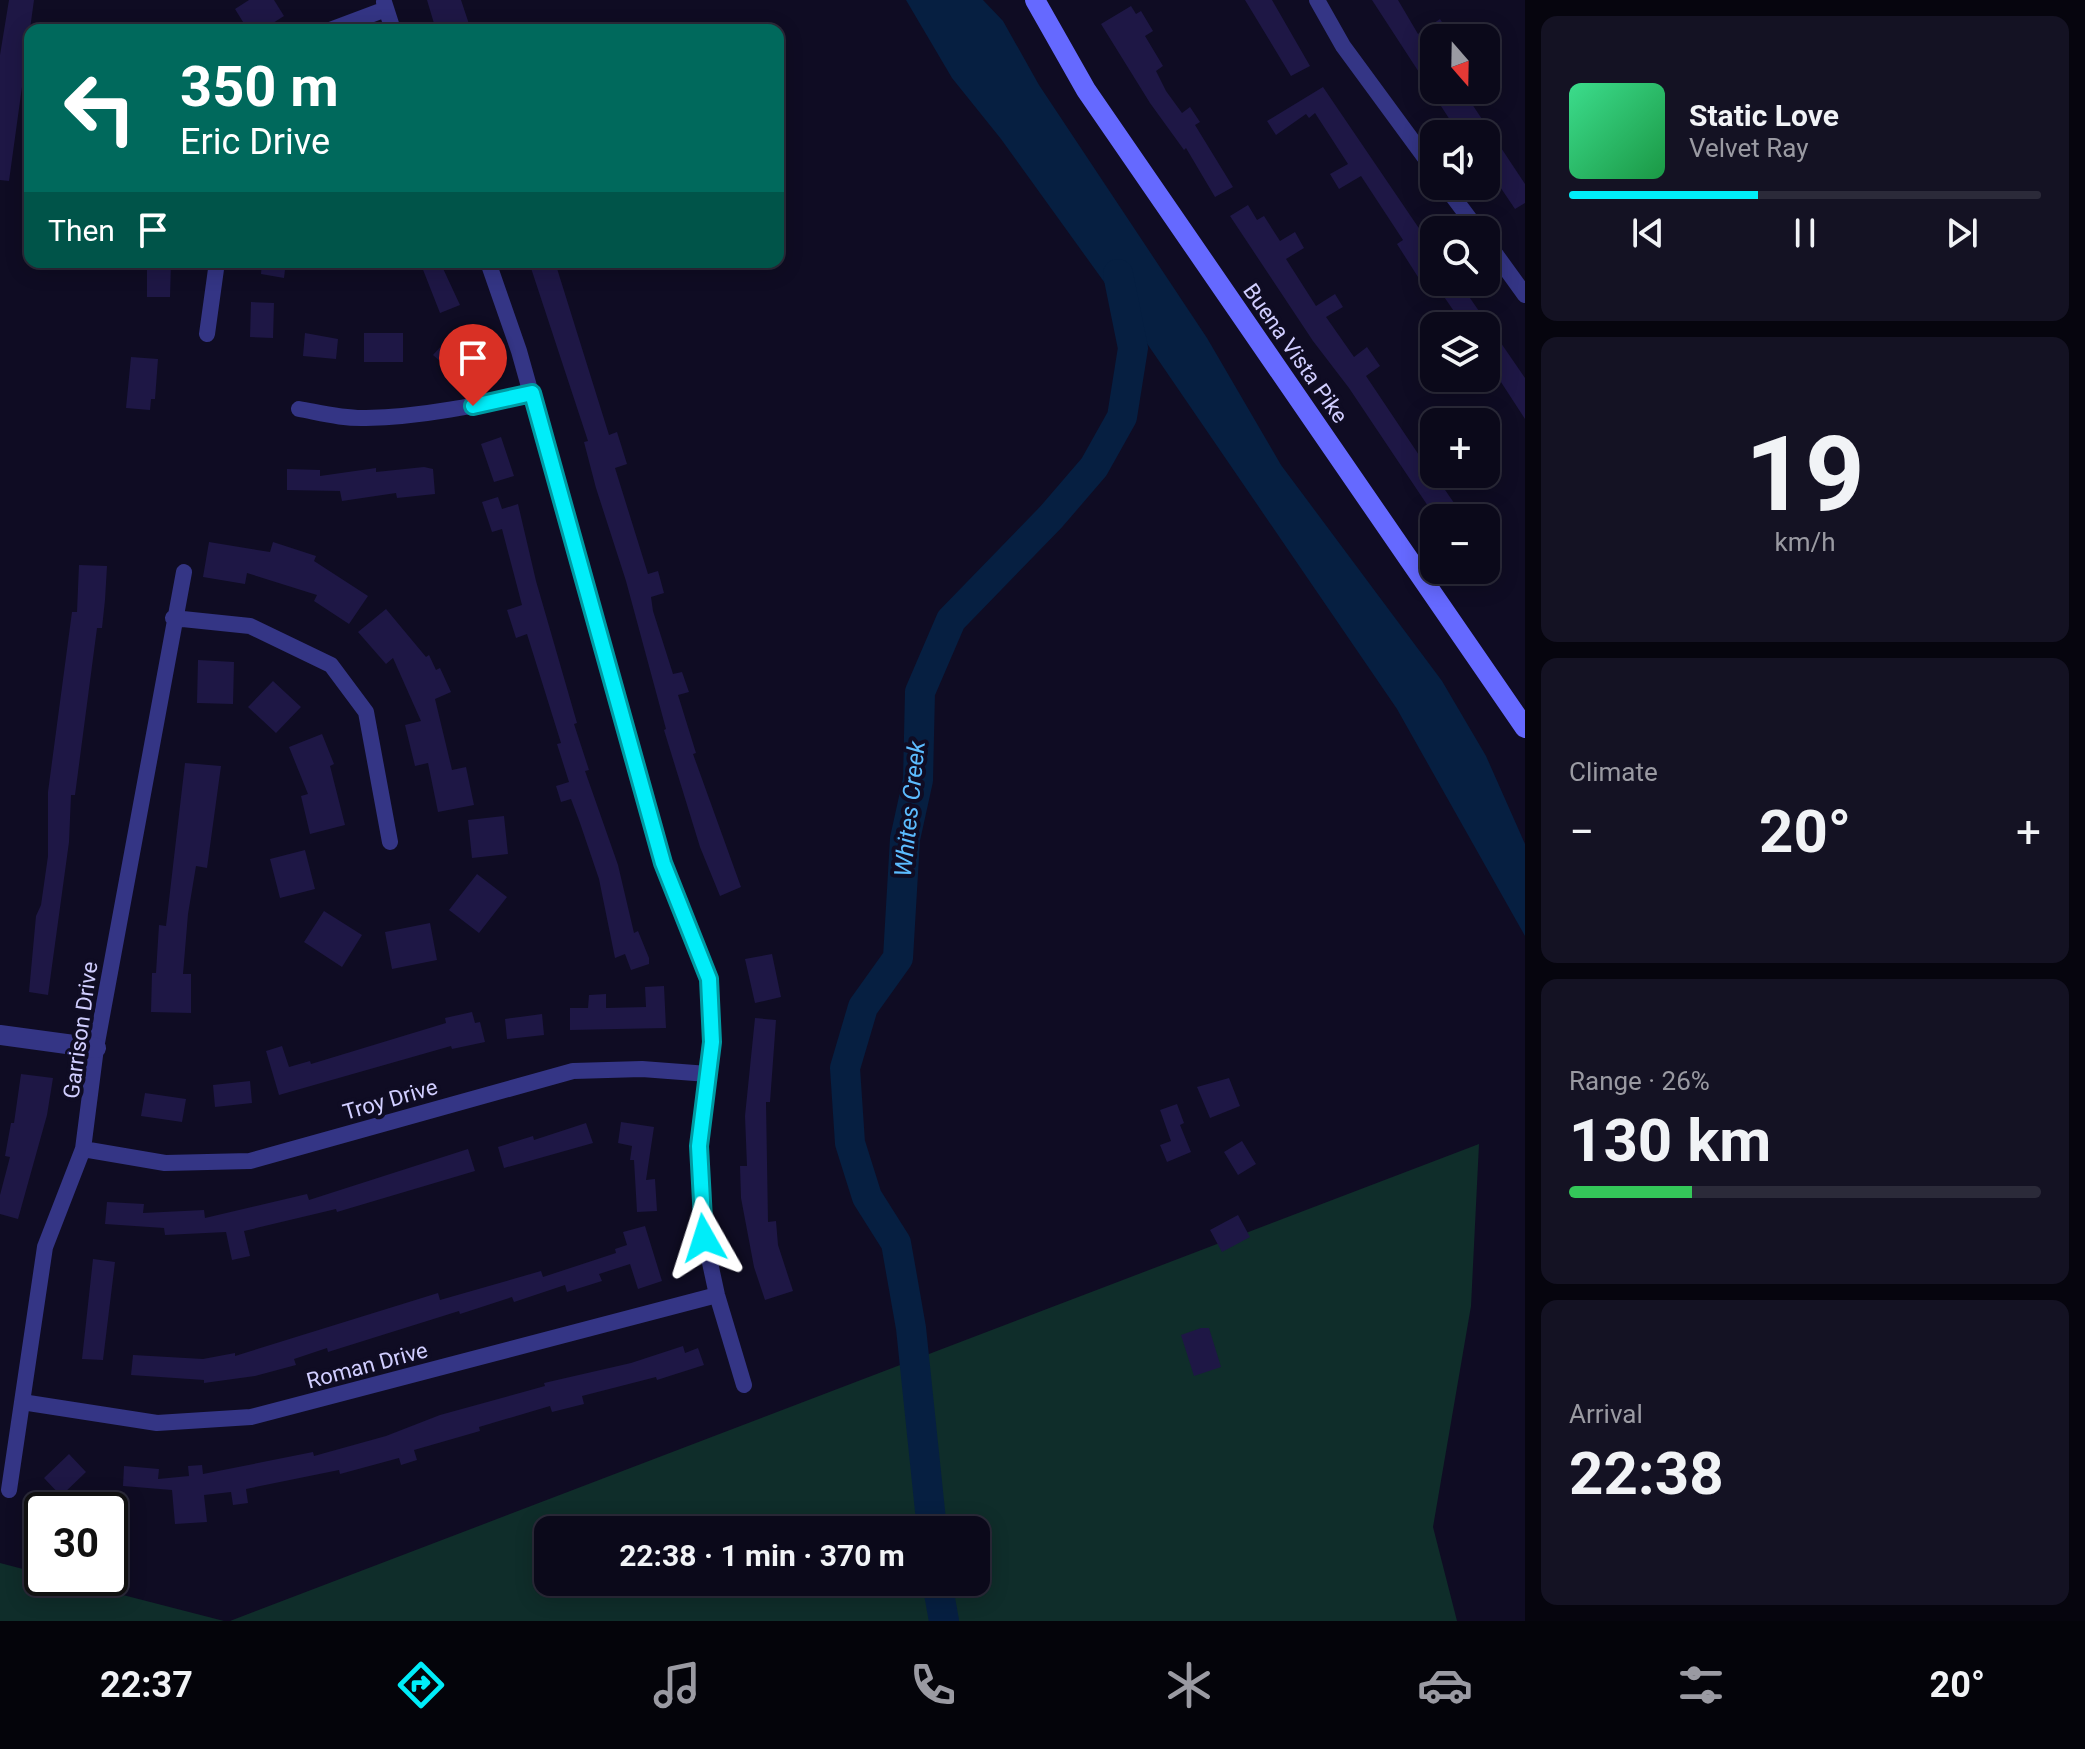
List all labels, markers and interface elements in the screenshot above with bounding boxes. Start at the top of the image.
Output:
north arrow [1420,24,1500,104]
map controls [1420,24,1500,584]
text: 350 m [180,54,339,120]
icon: left [48,56,152,160]
text: Static Love [1689,98,1839,133]
button: sound [1420,120,1500,200]
text: Eric Drive [180,121,330,163]
text: Velvet Ray [1689,133,1809,163]
icon: arrive [131,208,175,252]
icon: previous [1626,211,1670,255]
icon: pause [1783,211,1827,255]
icon: next [1940,211,1984,255]
text: Then [48,213,115,248]
button: search [1420,216,1500,296]
street label: Buena Vista Pike [1238,279,1353,428]
button: layers [1420,312,1500,392]
pin [439,324,507,406]
icon: arrive [451,336,495,380]
button: + [1420,408,1500,488]
text: 19 [1745,414,1865,535]
button: − [1420,504,1500,584]
text: km/h [1774,527,1836,557]
water label: Whites Creek [889,739,931,878]
text: Climate [1569,757,1658,787]
text: 20° [1759,796,1851,867]
text: − [1569,806,1594,858]
text: + [2016,806,2041,858]
street label: Garrison Drive [59,960,102,1100]
text: Range · 26% [1569,1066,1710,1096]
street label: Troy Drive [340,1074,440,1125]
text: 130 km [1569,1105,1771,1176]
position arrow [662,1196,746,1280]
street label: Roman Drive [304,1337,430,1394]
text: Arrival [1569,1399,1643,1429]
text: 22:38 [1569,1438,1724,1509]
speed limit sign: 30 [24,1492,128,1596]
text: 22:38 · 1 min · 370 m [619,1538,905,1573]
icon: directions [393,1657,449,1713]
icon: music [649,1657,705,1713]
icon: phone [905,1657,961,1713]
icon: climate [1161,1657,1217,1713]
icon: car [1417,1657,1473,1713]
icon: filters [1673,1657,1729,1713]
text: 22:37 [100,1664,193,1706]
text: 20° [1930,1664,1985,1706]

